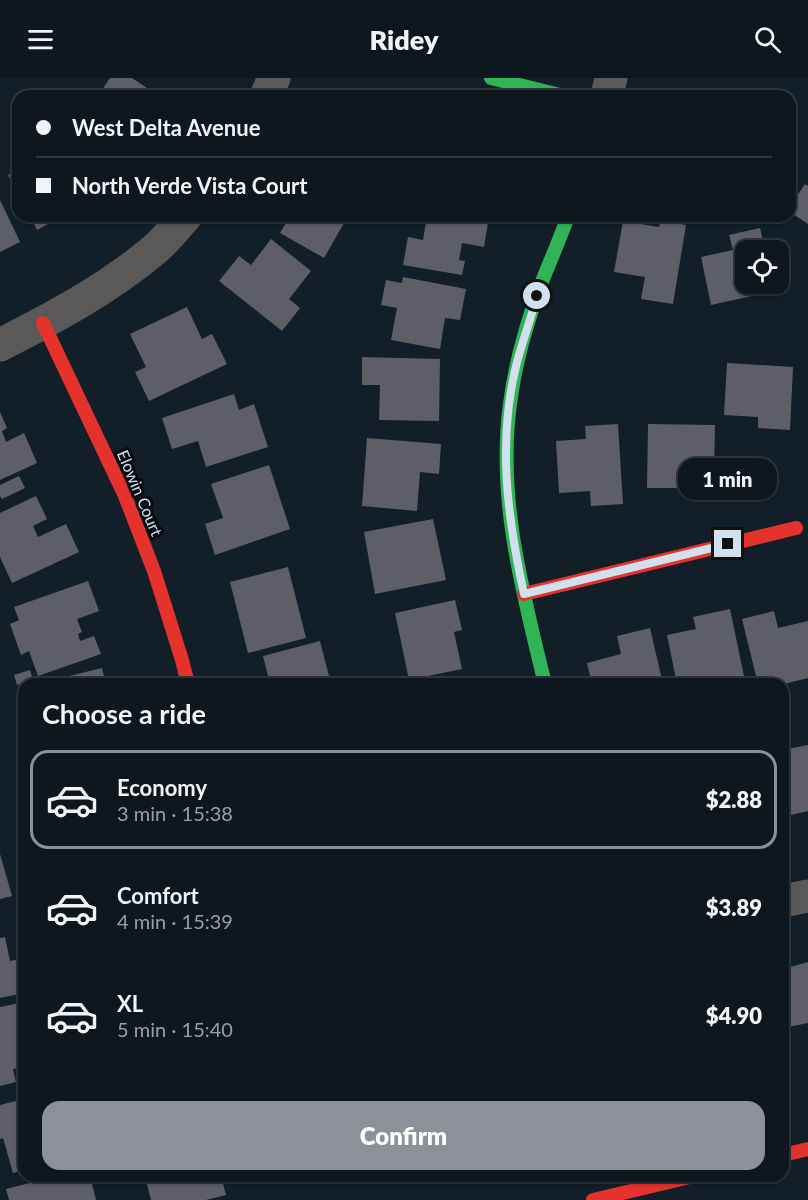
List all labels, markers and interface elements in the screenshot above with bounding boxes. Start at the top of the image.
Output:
icon: menu [24,23,57,56]
text: Ridey [370,23,438,56]
icon: search [751,23,784,56]
text: West Delta Avenue [72,114,260,141]
text: North Verde Vista Court [72,172,308,199]
map controls [735,240,789,294]
button: locate [735,240,789,294]
route start [523,282,550,309]
street label: Elowin Court [114,447,167,539]
callout: 1 min [678,457,777,499]
text: 1 min [703,467,752,491]
route end [714,530,741,557]
text: Choose a ride [42,697,206,730]
icon: car [45,773,99,827]
text: Economy [117,774,207,801]
text: $2.88 [706,786,762,813]
text: 3 min · 15:38 [117,801,233,825]
icon: car [45,881,99,935]
text: Comfort [117,882,199,909]
text: $3.89 [706,894,762,921]
text: 4 min · 15:39 [117,909,233,933]
icon: car [45,989,99,1043]
text: XL [117,990,143,1017]
text: $4.90 [706,1002,762,1029]
text: 5 min · 15:40 [117,1017,233,1041]
button: Confirm [42,1101,765,1170]

